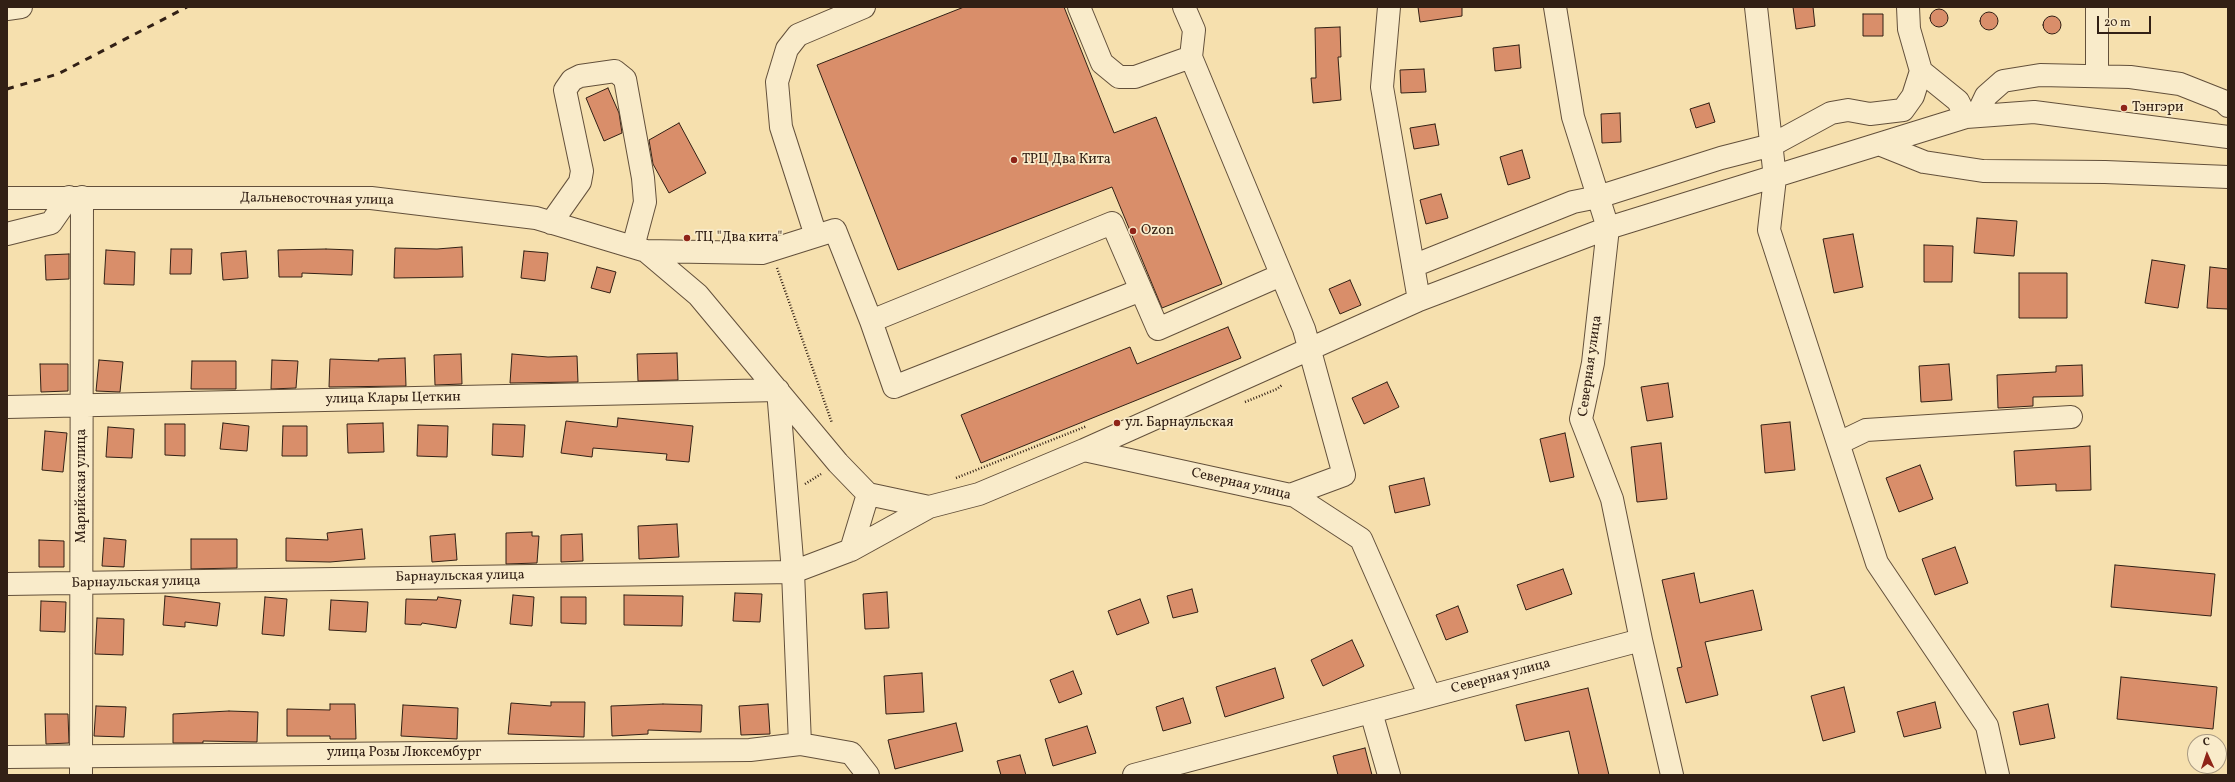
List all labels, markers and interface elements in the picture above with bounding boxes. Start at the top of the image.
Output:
scale bar [2099,8,2153,34]
text: 20 m [2104,15,2131,31]
place label: Тэнгэри [2132,100,2183,116]
marker: Тэнгэри [2119,103,2129,113]
place label: ТРЦ Два Кита [1022,152,1111,168]
marker: ТРЦ Два Кита [1009,155,1019,165]
street label: Дальневосточная улица [240,190,394,210]
place label: Ozon [1141,223,1174,239]
marker: Ozon [1128,226,1138,236]
place label: ТЦ "Два кита" [695,230,782,246]
marker: ТЦ "Два кита" [682,233,692,243]
street label: Северная улица [1576,314,1606,418]
street label: улица Клары Цеткин [325,389,461,409]
place label: ул. Барнаульская [1125,415,1233,431]
marker: ул. Барнаульская [1112,418,1122,428]
street label: Марийская улица [74,429,90,543]
street label: Северная улица [1189,465,1293,505]
street label: Барнаульская улица [395,567,525,587]
street label: Барнаульская улица [71,573,201,593]
street label: Северная улица [1450,656,1552,698]
north arrow [2187,734,2227,774]
text: С [2202,735,2210,750]
street label: улица Розы Люксембург [327,745,481,761]

